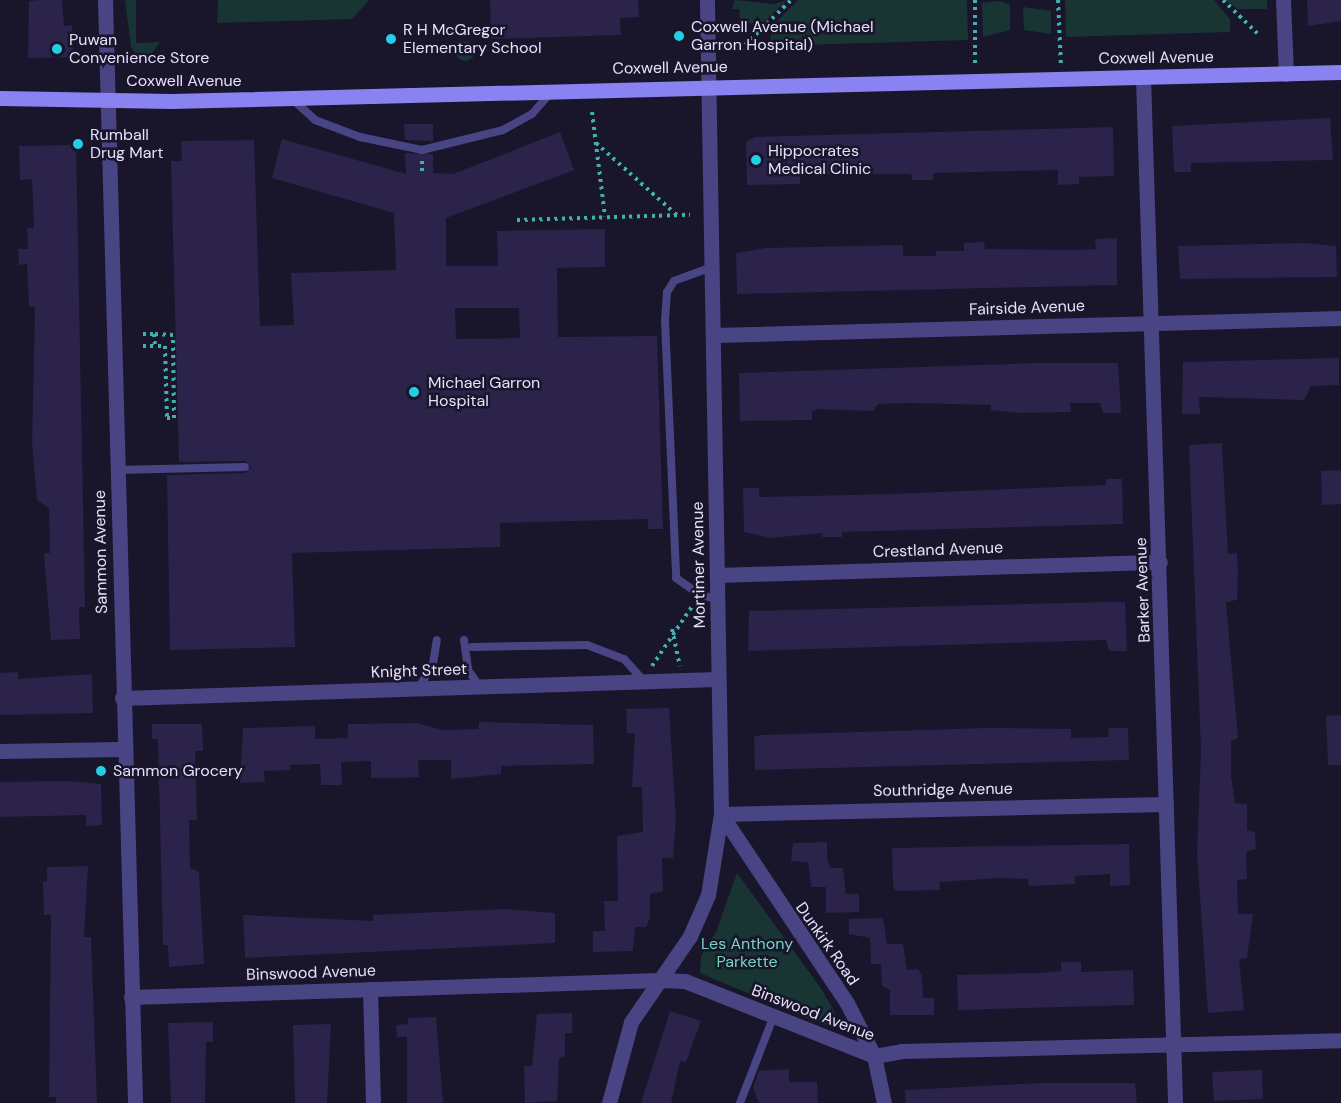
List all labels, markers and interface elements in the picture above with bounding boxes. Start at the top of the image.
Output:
place label: Coxwell Avenue (Michael Garron Hospital) [691,17,874,55]
place label: R H McGregor Elementary School [403,20,541,58]
marker: Coxwell Avenue (Michael Garron Hospital) [672,29,686,43]
place label: Puwan Convenience Store [69,30,209,68]
marker: R H McGregor Elementary School [384,32,398,46]
marker: Puwan Convenience Store [50,42,64,56]
street label: Coxwell Avenue [1098,47,1214,69]
street label: Coxwell Avenue [612,57,728,79]
street label: Coxwell Avenue [126,71,242,91]
place label: Rumball Drug Mart [90,125,164,163]
marker: Rumball Drug Mart [71,137,85,151]
place label: Hippocrates Medical Clinic [768,141,871,179]
marker: Hippocrates Medical Clinic [749,153,763,167]
street label: Fairside Avenue [969,296,1085,320]
place label: Michael Garron Hospital [428,373,540,411]
marker: Michael Garron Hospital [405,383,423,401]
street label: Sammon Avenue [90,490,112,614]
street label: Mortimer Avenue [688,501,710,629]
street label: Barker Avenue [1132,537,1154,643]
street label: Crestland Avenue [873,538,1003,562]
street label: Knight Street [371,660,467,682]
place label: Sammon Grocery [113,761,243,781]
marker: Sammon Grocery [94,764,108,778]
street label: Southridge Avenue [873,779,1013,801]
street label: Dunkirk Road [791,899,863,989]
park label: Les Anthony Parkette [701,934,793,972]
street label: Binswood Avenue [246,961,376,985]
street label: Binswood Avenue [749,981,877,1045]

